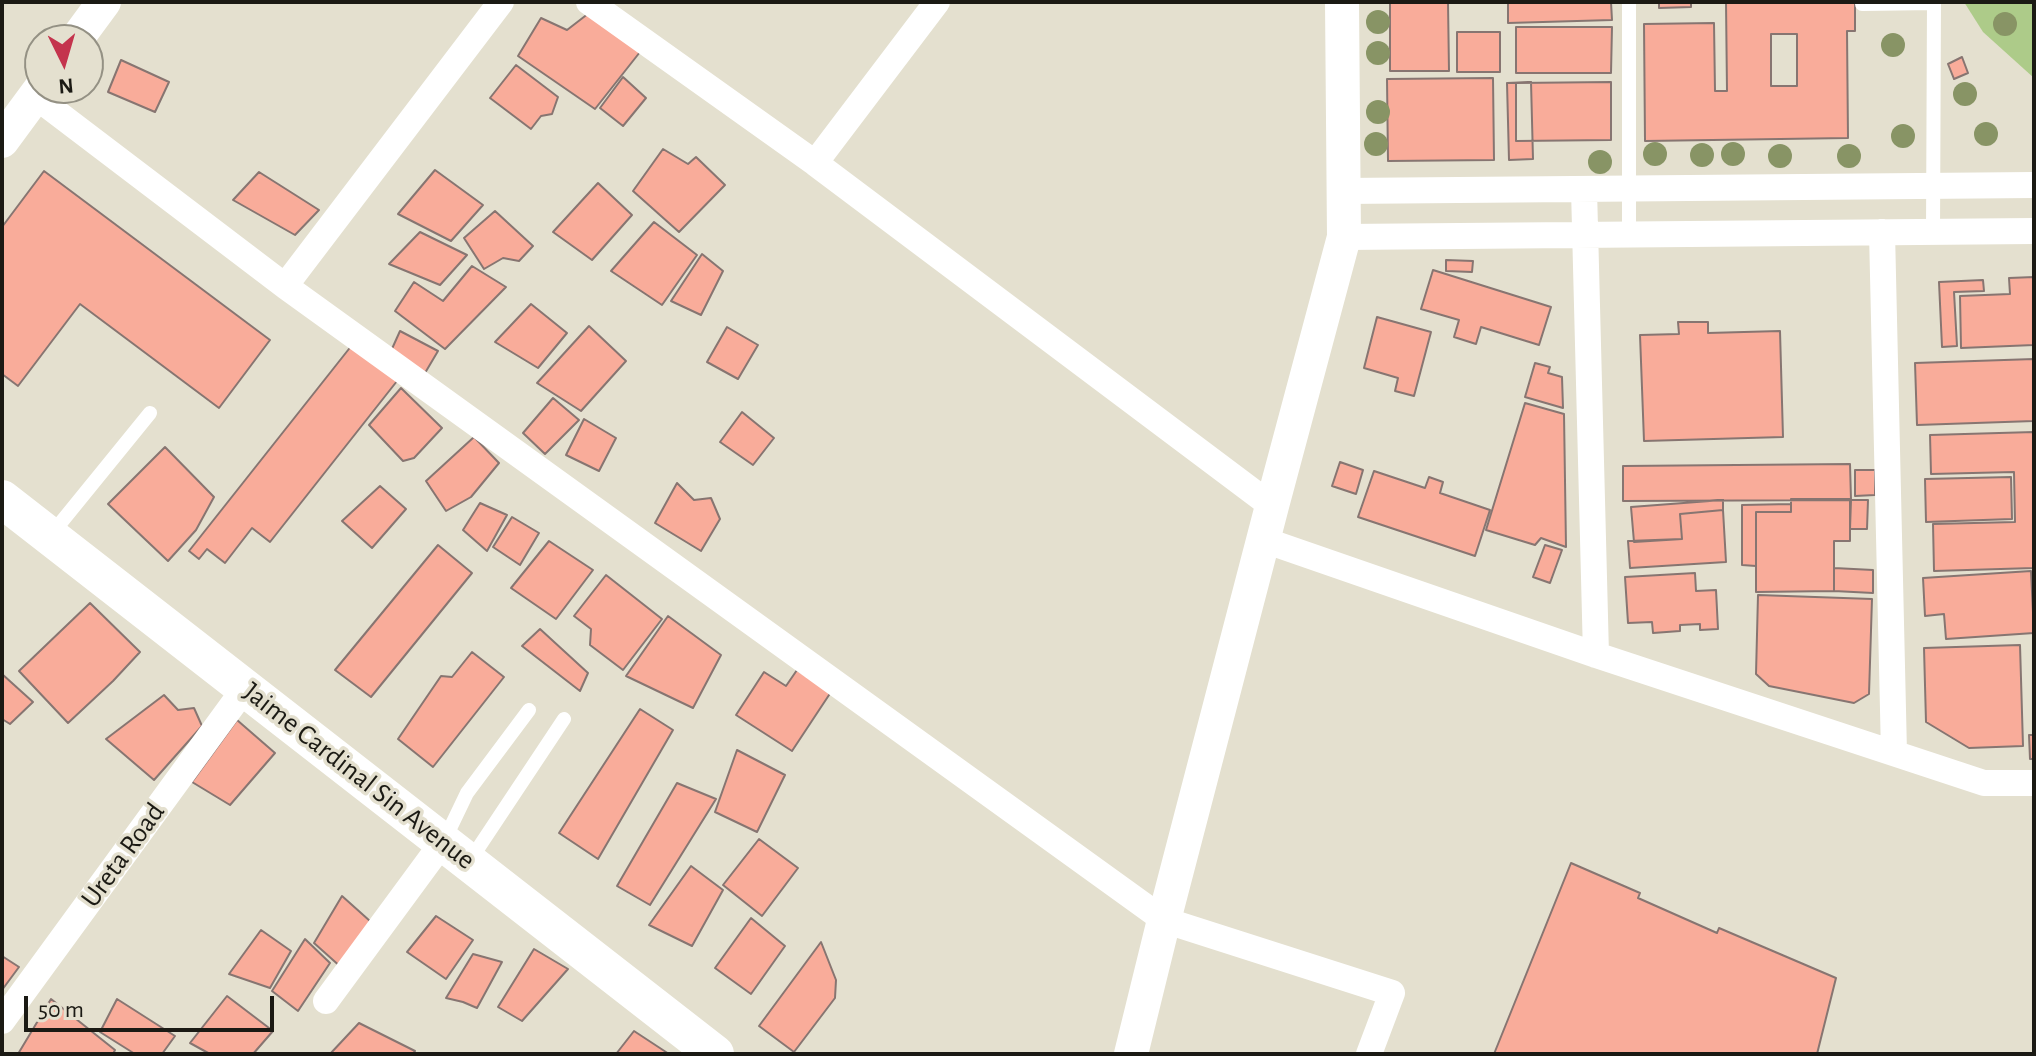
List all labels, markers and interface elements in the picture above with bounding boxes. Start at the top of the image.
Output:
north arrow [24,24,104,104]
text: N [57,74,75,98]
street label: Jaime Cardinal Sin Avenue [236,675,482,877]
street label: Ureta Road [74,796,172,914]
scale bar [28,980,278,1030]
text: 50 m [38,998,84,1022]

